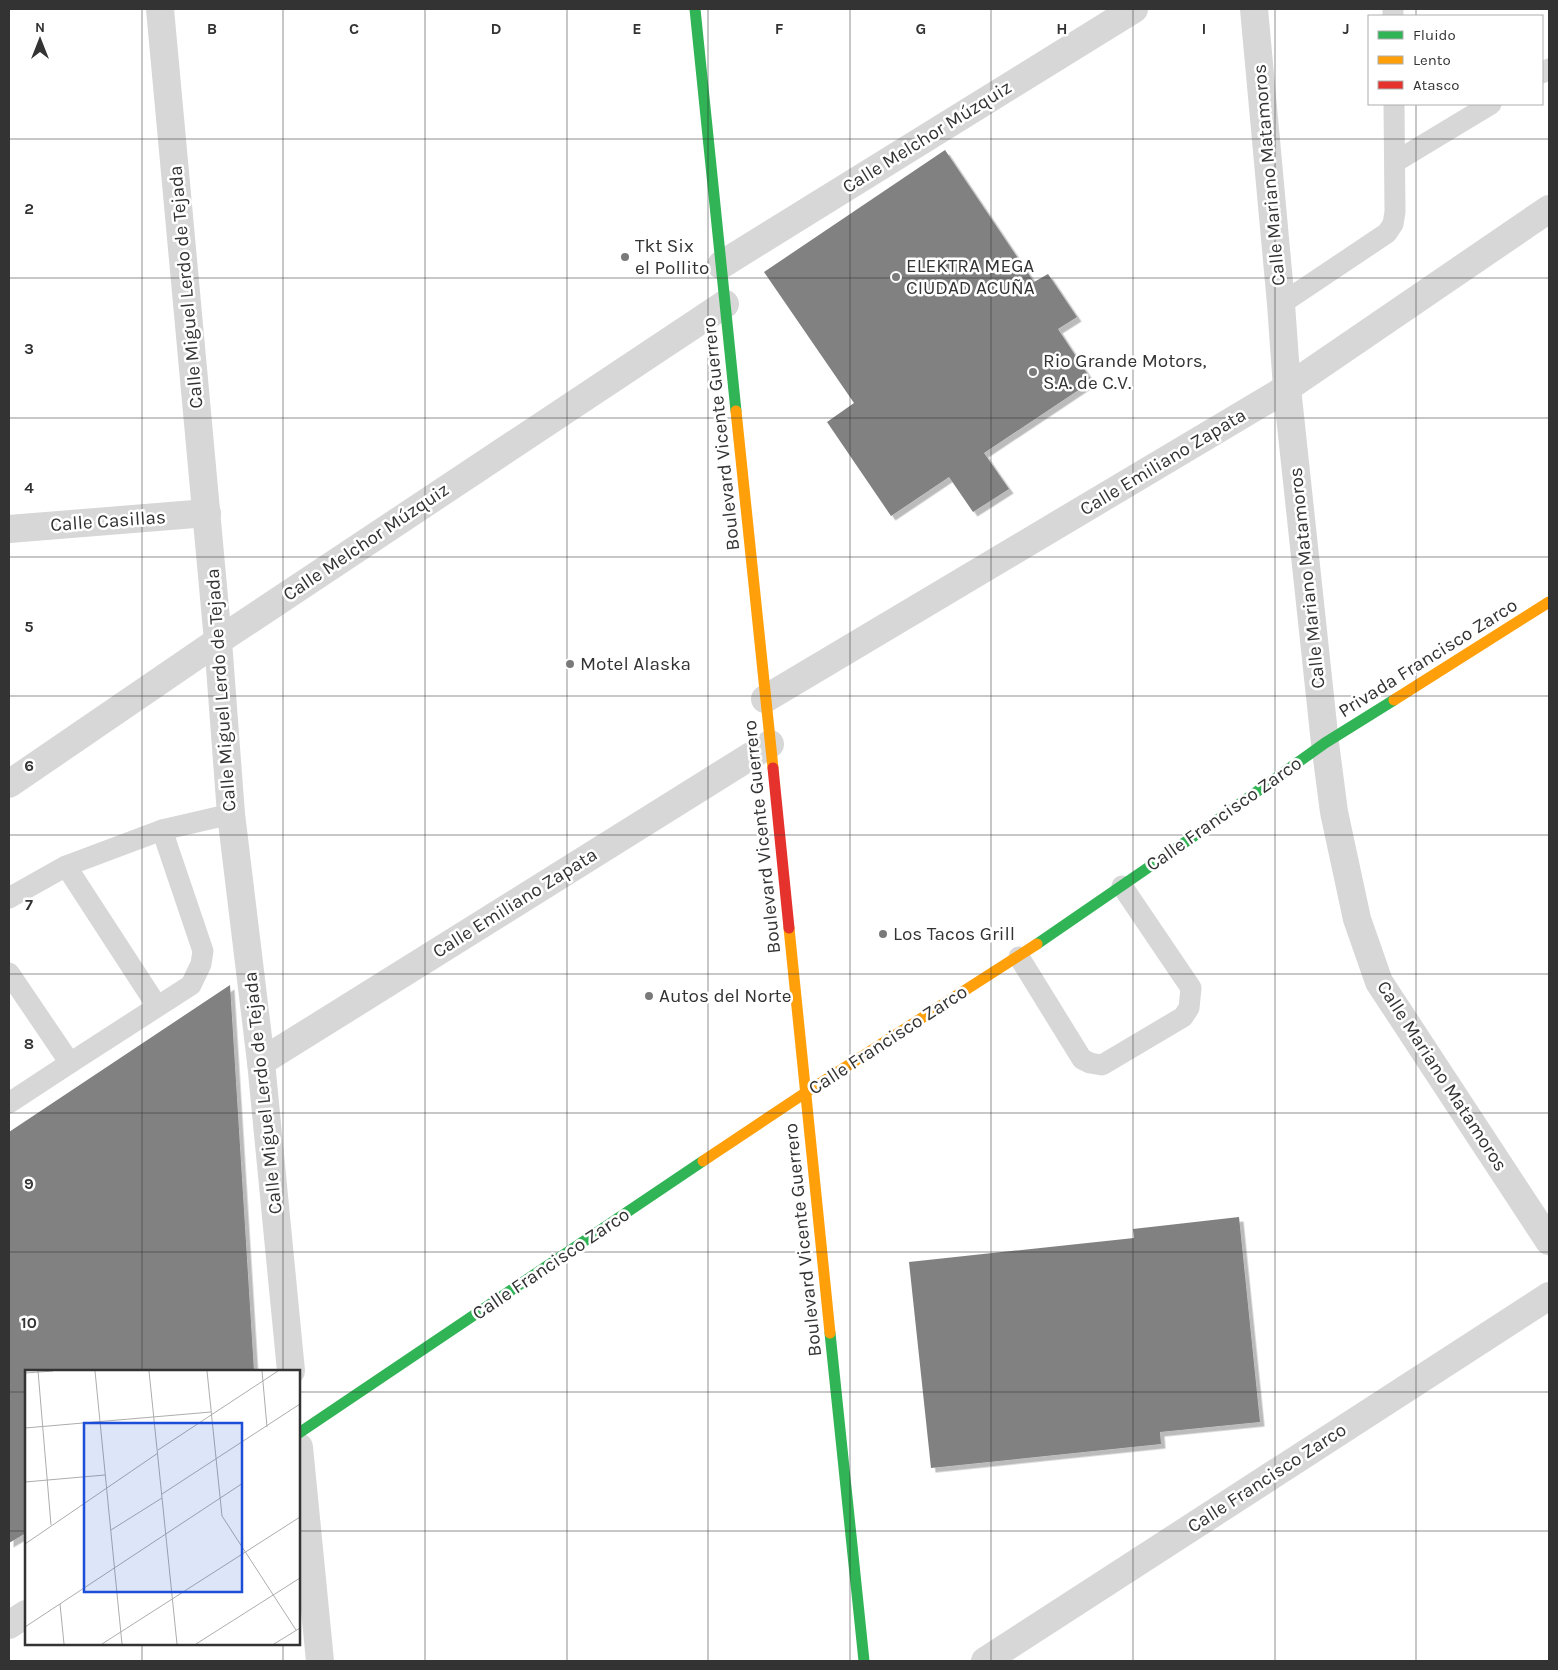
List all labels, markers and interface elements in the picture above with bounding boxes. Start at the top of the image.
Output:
north arrow [15,15,65,65]
legend [1368,15,1543,105]
text: N [35,19,45,36]
text: B [207,19,217,38]
text: C [349,19,359,38]
text: D [491,19,502,38]
text: E [632,19,642,38]
text: F [775,19,784,38]
text: G [916,19,926,38]
text: H [1056,19,1068,38]
text: I [1202,19,1206,38]
text: J [1342,19,1350,38]
text: Fluido [1413,26,1456,44]
text: Lento [1413,51,1451,69]
street label: Calle Mariano Matamoros [1248,63,1290,287]
street label: Calle Melchor Múzquiz [838,76,1016,198]
text: Atasco [1413,76,1459,94]
street label: Calle Miguel Lerdo de Tejada [164,165,208,409]
text: 2 [24,199,34,218]
place label: Tkt Six el Pollito [635,235,709,279]
marker: Tkt Six el Pollito [619,251,631,263]
place label: ELEKTRA MEGA CIUDAD ACUÑA [906,255,1035,299]
marker: ELEKTRA MEGA CIUDAD ACUÑA [890,271,902,283]
street label: Boulevard Vicente Guerrero [698,316,744,552]
text: 3 [24,339,34,358]
place label: Rio Grande Motors, S.A. de C.V. [1043,350,1207,394]
marker: Rio Grande Motors, S.A. de C.V. [1027,366,1039,378]
street label: Calle Emiliano Zapata [1076,404,1250,520]
street label: Calle Mariano Matamoros [1284,466,1330,690]
text: 4 [24,478,34,497]
street label: Calle Melchor Múzquiz [279,478,453,606]
street label: Calle Casillas [49,506,167,536]
street label: Calle Miguel Lerdo de Tejada [202,568,240,812]
street label: Privada Francisco Zarco [1334,594,1522,722]
text: 5 [24,617,34,636]
place label: Motel Alaska [580,653,691,675]
marker: Motel Alaska [564,658,576,670]
street label: Boulevard Vicente Guerrero [739,719,785,955]
street label: Calle Francisco Zarco [1142,752,1306,876]
text: 6 [24,756,34,775]
street label: Calle Emiliano Zapata [429,843,601,963]
text: 7 [25,895,33,914]
place label: Los Tacos Grill [893,923,1015,945]
marker: Los Tacos Grill [877,928,889,940]
street label: Calle Miguel Lerdo de Tejada [239,971,287,1215]
street label: Calle Mariano Matamoros [1372,977,1512,1175]
street label: Calle Francisco Zarco [805,980,971,1100]
place label: Autos del Norte [659,985,791,1007]
marker: Autos del Norte [643,990,655,1002]
text: 8 [24,1034,34,1053]
street label: Boulevard Vicente Guerrero [780,1122,826,1358]
text: 9 [24,1174,34,1193]
street label: Calle Francisco Zarco [468,1203,634,1325]
text: 10 [21,1313,37,1332]
inset map [25,1370,300,1645]
street label: Calle Francisco Zarco [1184,1418,1350,1538]

